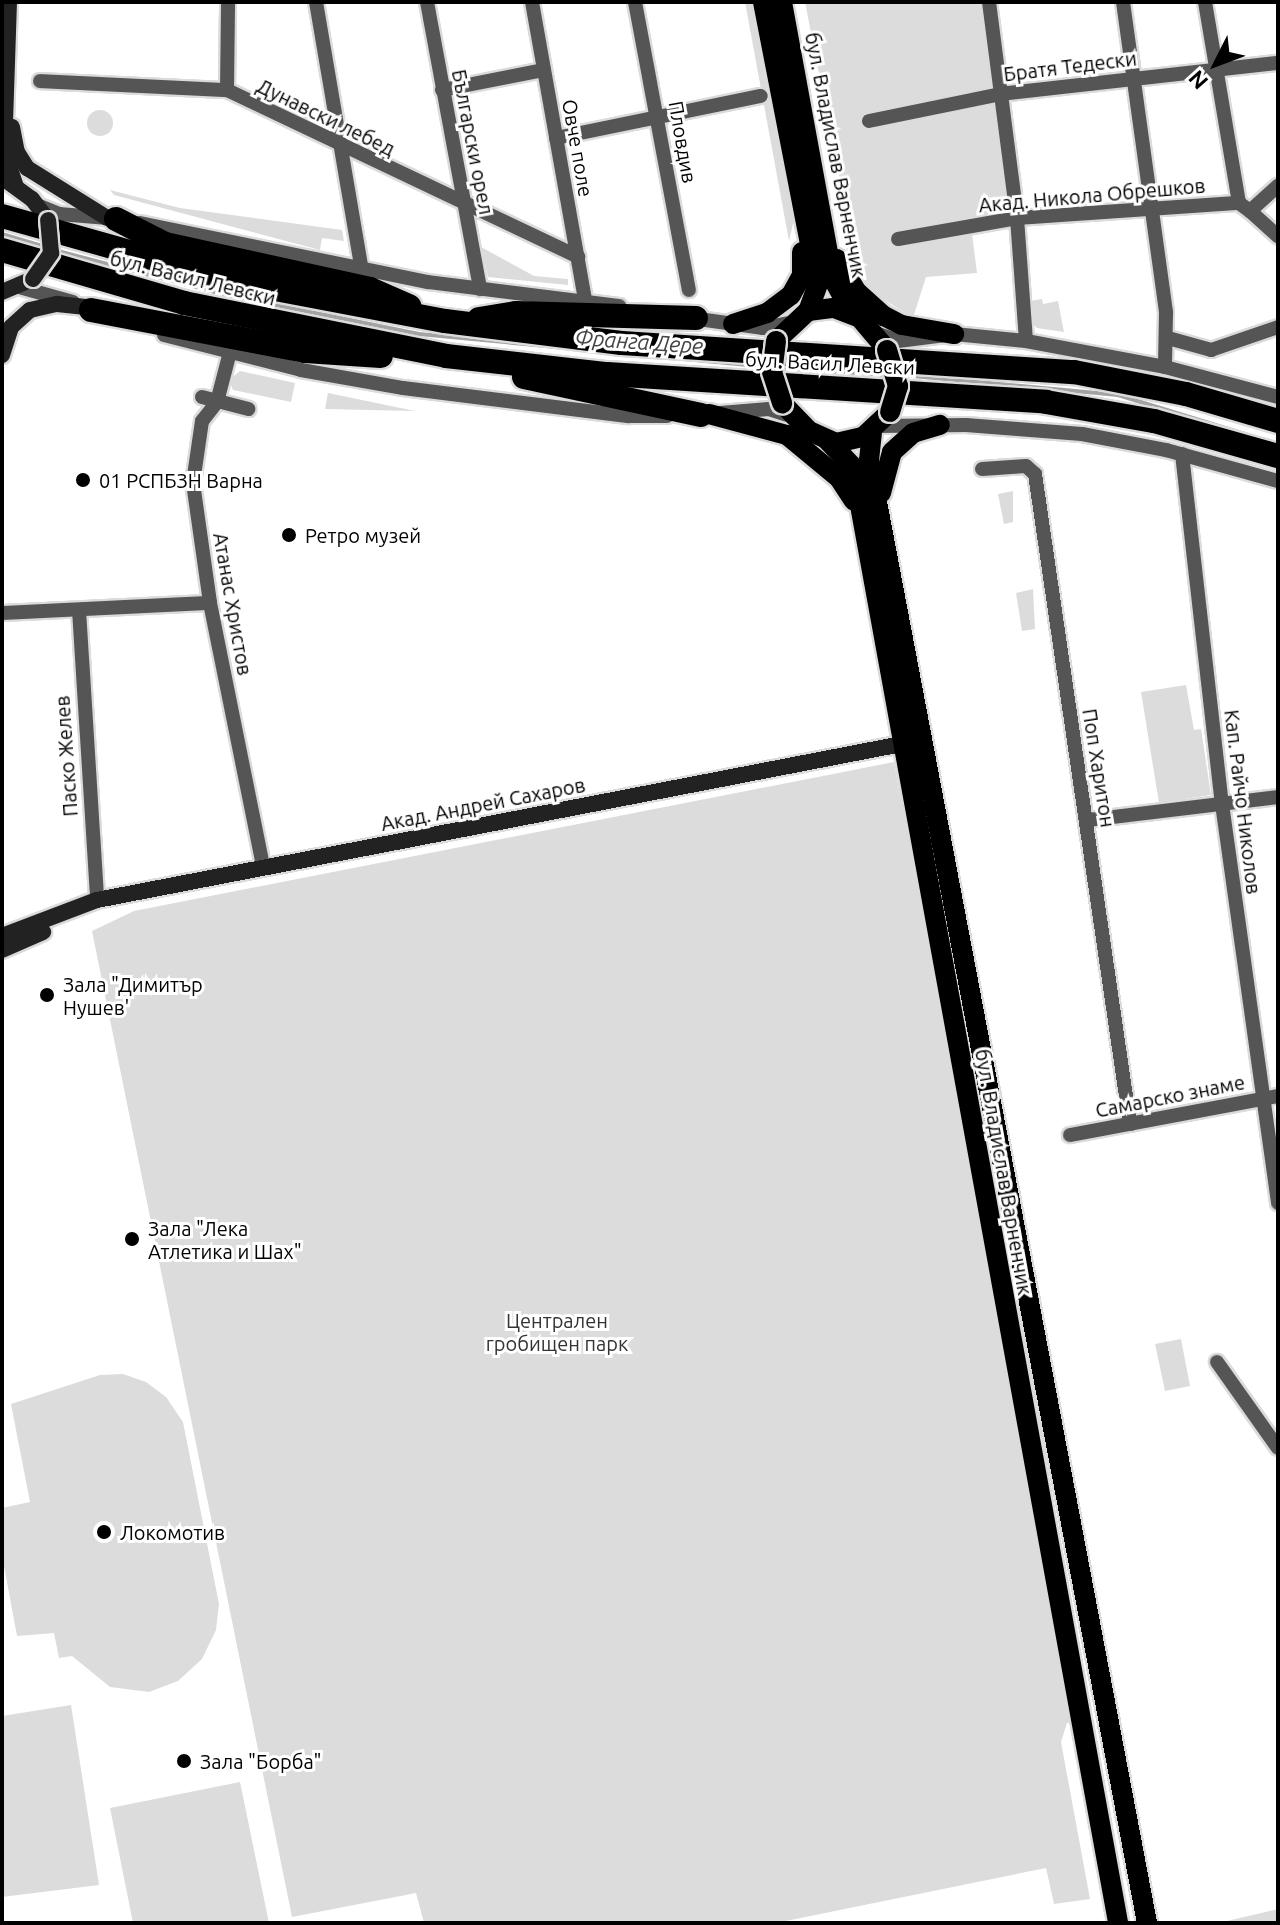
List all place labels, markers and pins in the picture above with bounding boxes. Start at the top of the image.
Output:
place label: 01 РСПБЗН Варна [99,468,263,492]
marker: 01 РСПБЗН Варна [74,471,92,489]
place label: Ретро музей [305,523,421,547]
marker: Ретро музей [280,526,298,544]
place label: Зала "Димитър Нушев' [63,972,203,1019]
marker: Зала "Димитър Нушев' [38,986,56,1004]
place label: Зала "Лека Атлетика и Шах" [148,1216,302,1263]
marker: Зала "Лека Атлетика и Шах" [123,1230,141,1248]
place label: Локомотив [120,1520,225,1544]
marker: Локомотив [95,1523,113,1541]
place label: Зала "Борба" [200,1749,321,1773]
marker: Зала "Борба" [175,1752,193,1770]

